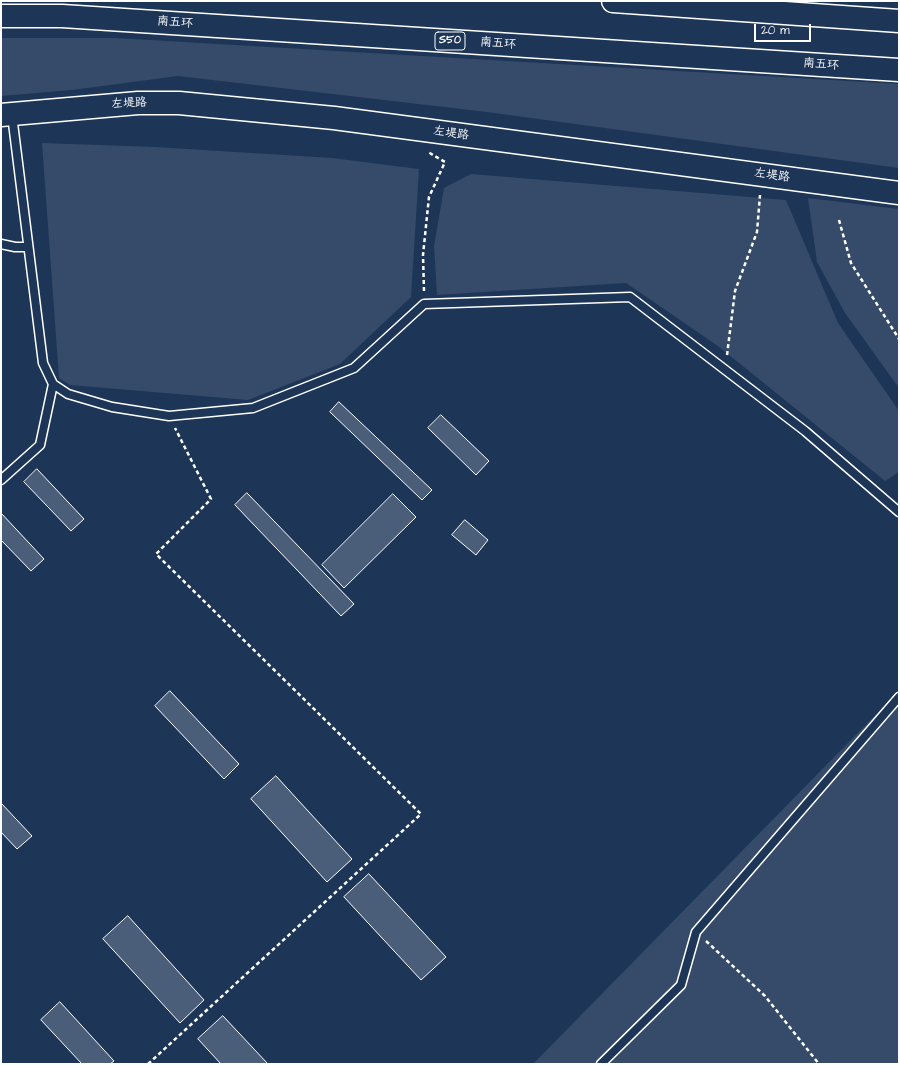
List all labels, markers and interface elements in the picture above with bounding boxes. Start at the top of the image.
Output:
street label: 南五环 [157,15,193,31]
scale bar [756,16,813,42]
text: 20 m [761,22,790,39]
road number: S50 [435,32,465,50]
street label: 南五环 [480,36,516,52]
street label: 南五环 [803,57,839,73]
street label: 左堤路 [111,96,147,112]
street label: 左堤路 [432,124,470,144]
street label: 左堤路 [753,166,791,186]

